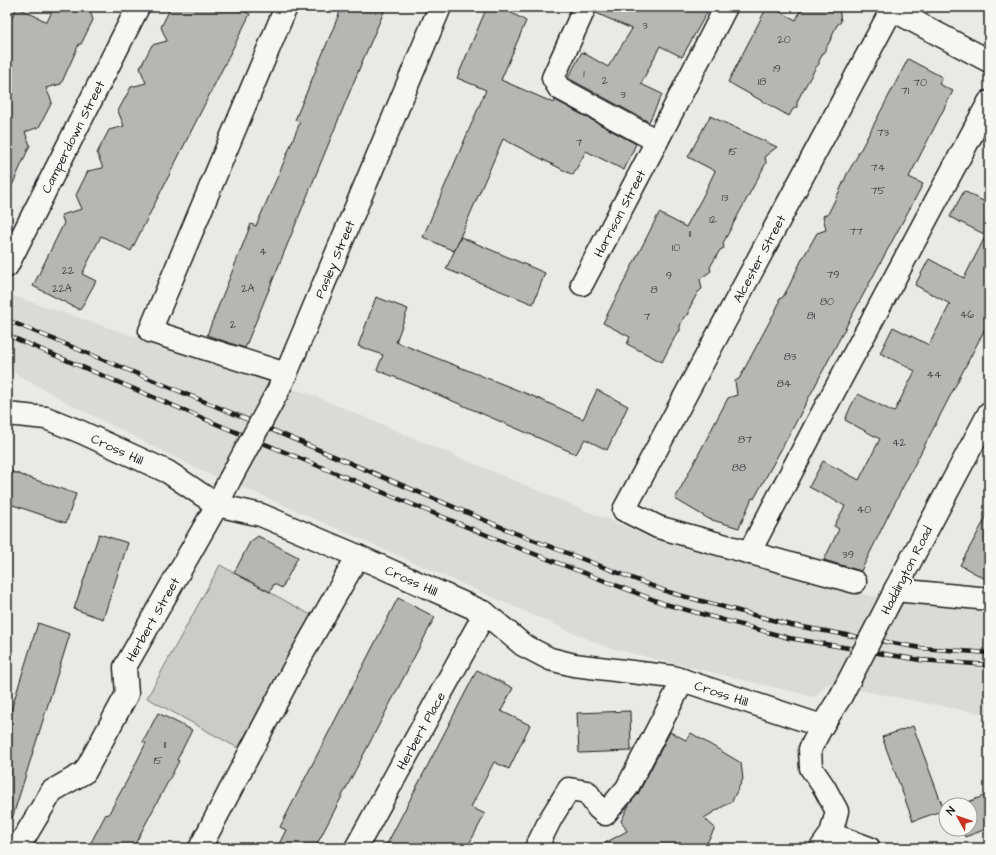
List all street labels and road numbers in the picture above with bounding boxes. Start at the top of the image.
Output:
street label: Camperdown Street [37,77,110,196]
street label: Harrison Street [590,166,651,261]
street label: Alcester Street [729,211,791,306]
street label: Pasley Street [311,217,360,301]
street label: Cross Hill [88,430,146,470]
street label: Haddington Road [877,523,938,618]
street label: Cross Hill [382,561,440,601]
street label: Herbert Street [122,574,184,665]
street label: Cross Hill [692,677,751,711]
street label: Herbert Place [393,689,450,773]

